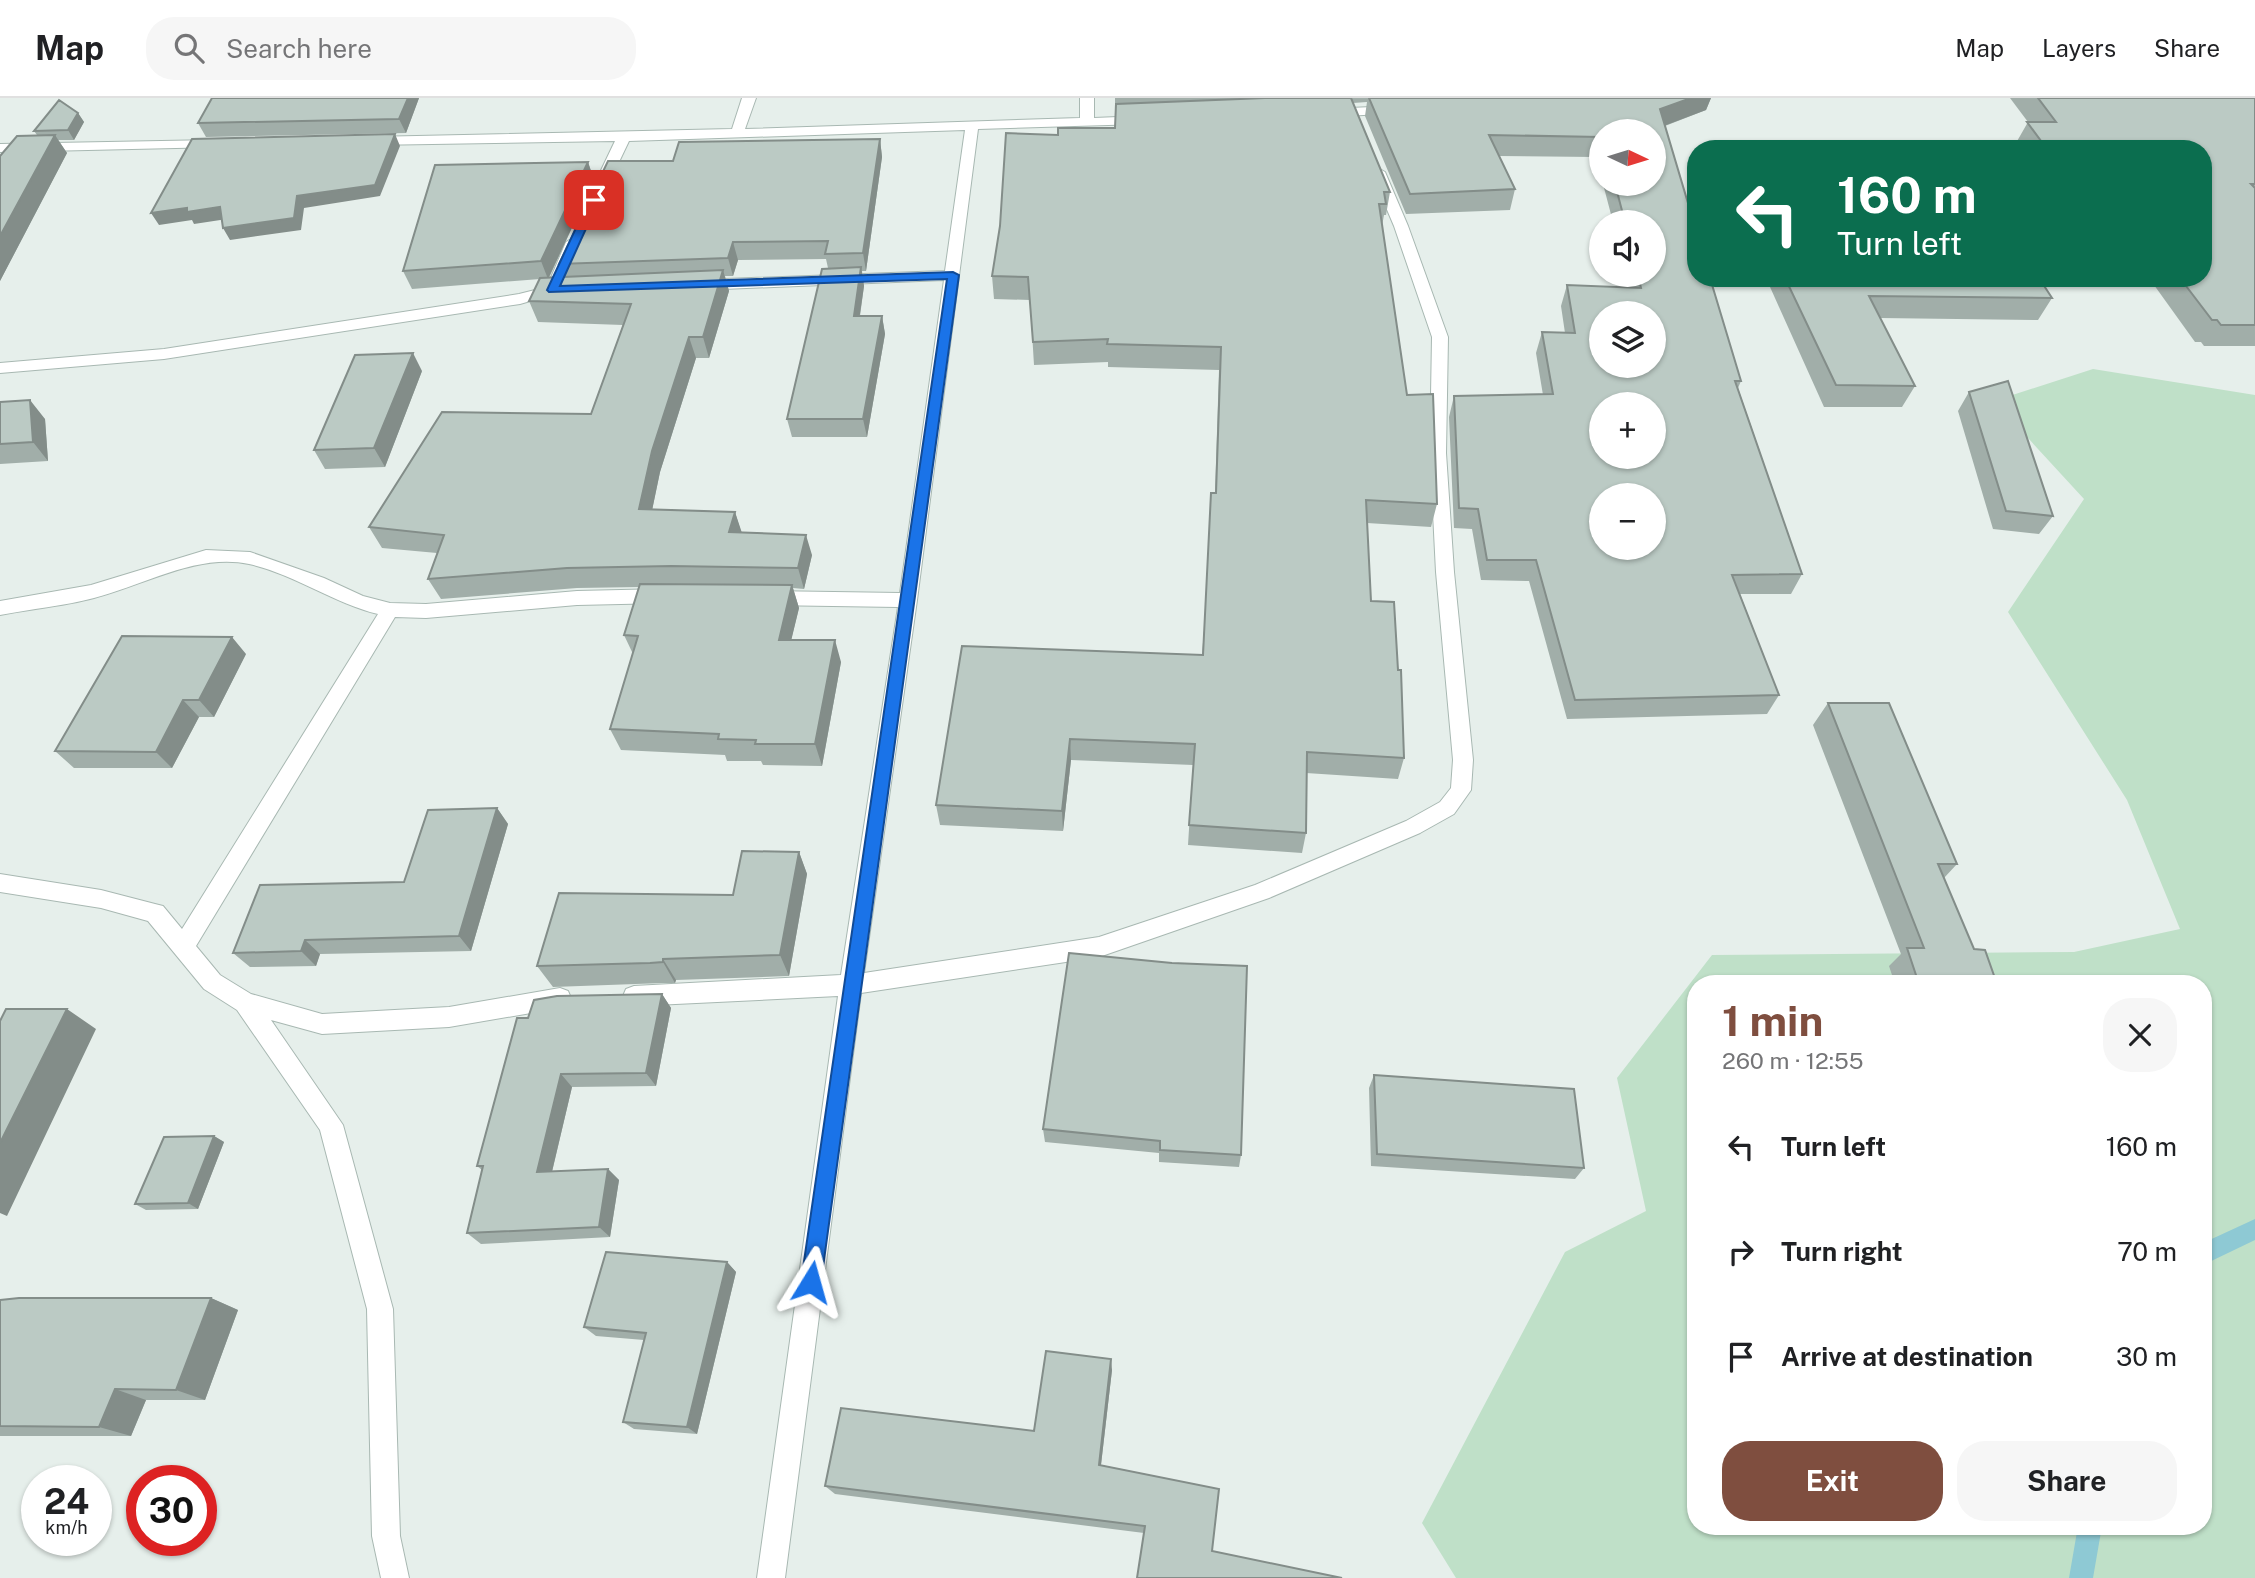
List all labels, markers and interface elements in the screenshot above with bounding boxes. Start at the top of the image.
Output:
search box [146,17,636,80]
text: Map [35,29,104,67]
icon: search [170,29,208,67]
text: Search here [226,33,372,64]
text: Map [1955,34,2004,62]
text: Layers [2042,34,2116,62]
text: Share [2154,34,2220,62]
north arrow [1589,119,1666,196]
map controls [1589,119,1666,560]
text: 160 m [1837,166,1977,224]
icon: left [1722,168,1813,259]
pin [564,170,624,230]
icon: arrive [575,181,613,219]
button: sound [1589,210,1666,287]
text: Turn left [1837,225,1962,262]
button: layers [1589,301,1666,378]
button: + [1589,392,1666,469]
button: − [1589,483,1666,560]
text: 1 min [1722,996,1823,1045]
button: close [2103,998,2177,1072]
text: 260 m · 12:55 [1722,1047,1863,1074]
icon: left [1722,1128,1760,1166]
text: Turn left [1781,1131,1886,1162]
text: 160 m [2106,1131,2177,1162]
icon: right [1722,1233,1760,1271]
text: Turn right [1781,1236,1903,1267]
text: 70 m [2117,1236,2177,1267]
position arrow [774,1245,848,1319]
icon: arrive [1722,1338,1760,1376]
text: Arrive at destination [1781,1341,2033,1372]
text: 30 m [2116,1341,2177,1372]
button: Exit [1722,1441,1943,1521]
button: Share [1957,1441,2177,1521]
speed limit sign: 30 [126,1465,217,1556]
text: 24 [44,1481,89,1522]
text: km/h [45,1517,88,1538]

